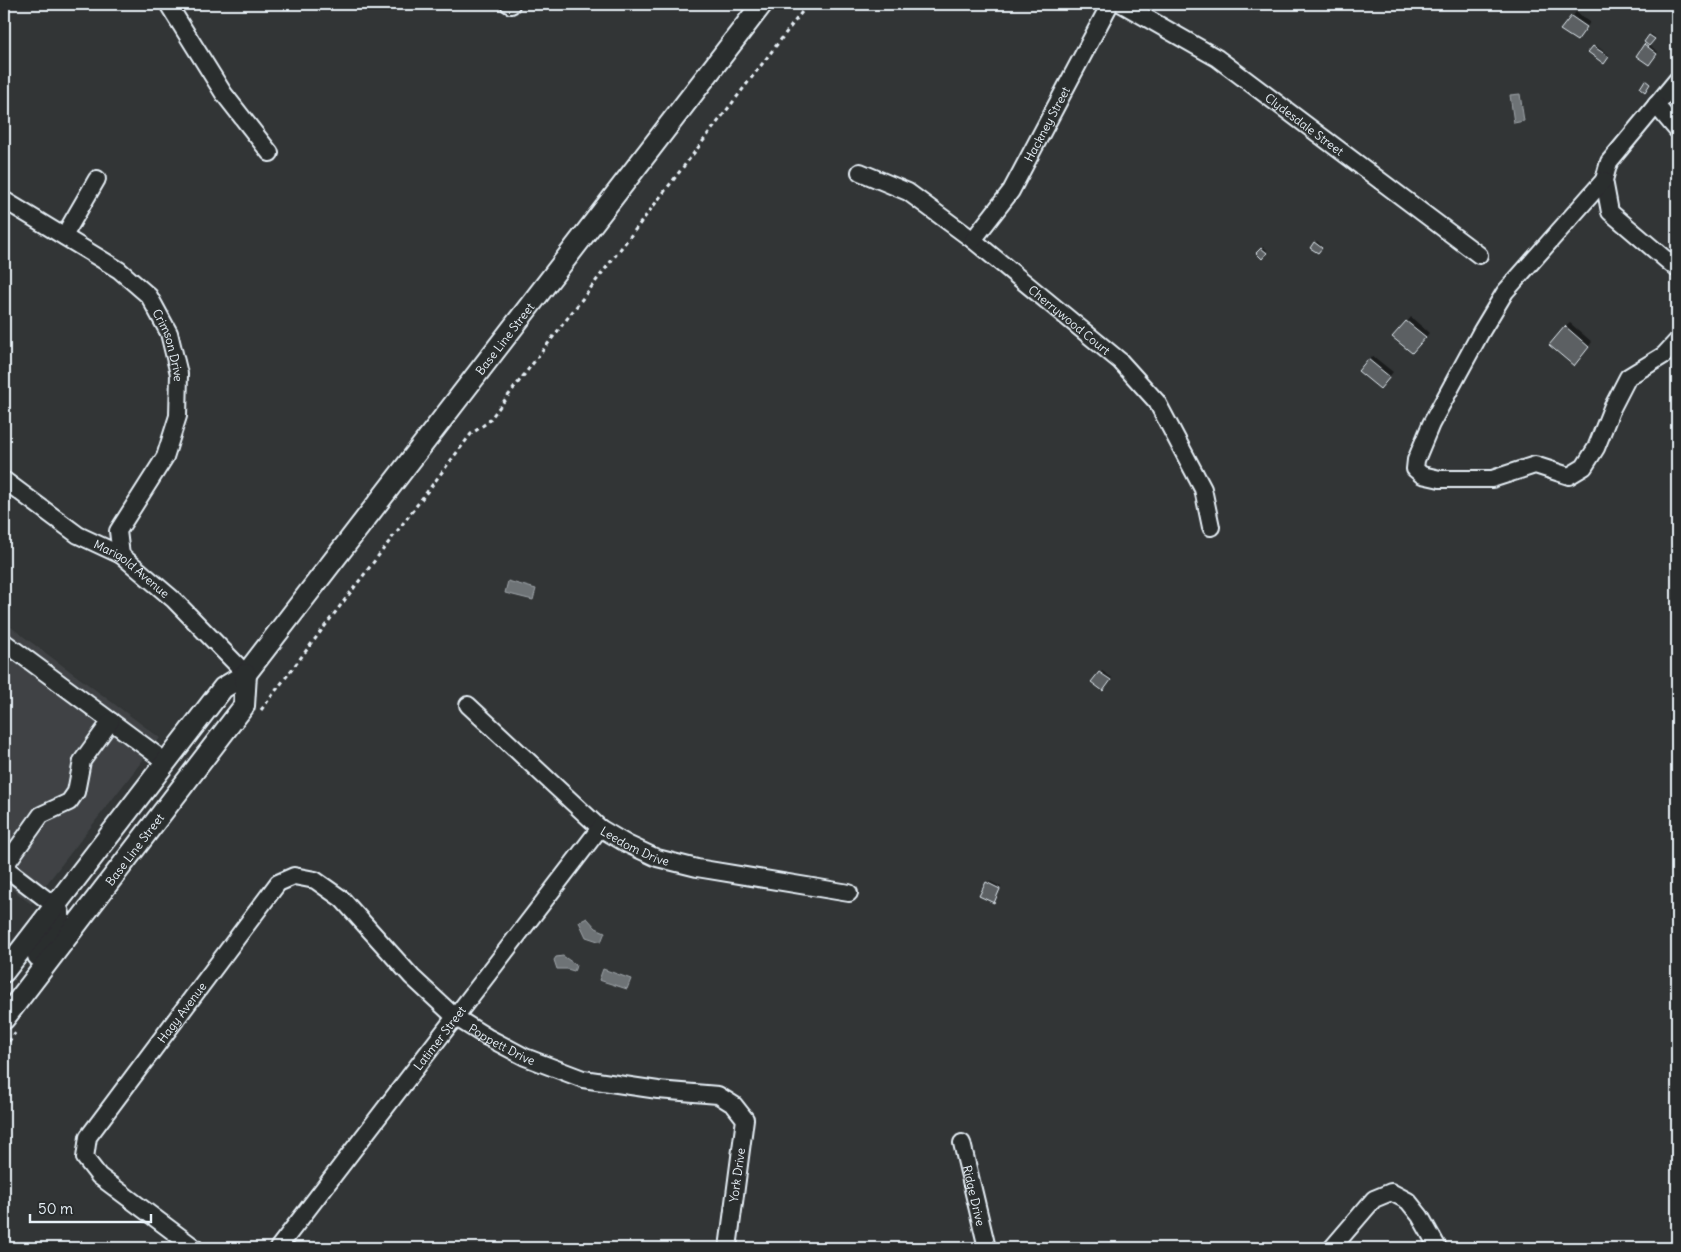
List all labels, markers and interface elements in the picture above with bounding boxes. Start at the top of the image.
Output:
street label: Hackney Street [1021,84,1073,164]
street label: Clydesdale Street [1262,90,1347,158]
street label: Cherrywood Court [1026,282,1114,358]
street label: Base Line Street [472,299,537,378]
street label: Crimson Drive [150,306,187,382]
street label: Marigold Avenue [92,536,173,601]
street label: Base Line Street [102,810,167,888]
street label: Leedom Drive [598,823,671,868]
street label: Hagy Avenue [154,979,209,1045]
street label: Latimer Street [410,1003,469,1073]
street label: Poppett Drive [466,1020,537,1068]
street label: York Drive [726,1147,748,1203]
street label: Ridge Drive [960,1164,989,1227]
scale bar [30,1192,151,1224]
text: 50 m [38,1199,73,1218]

